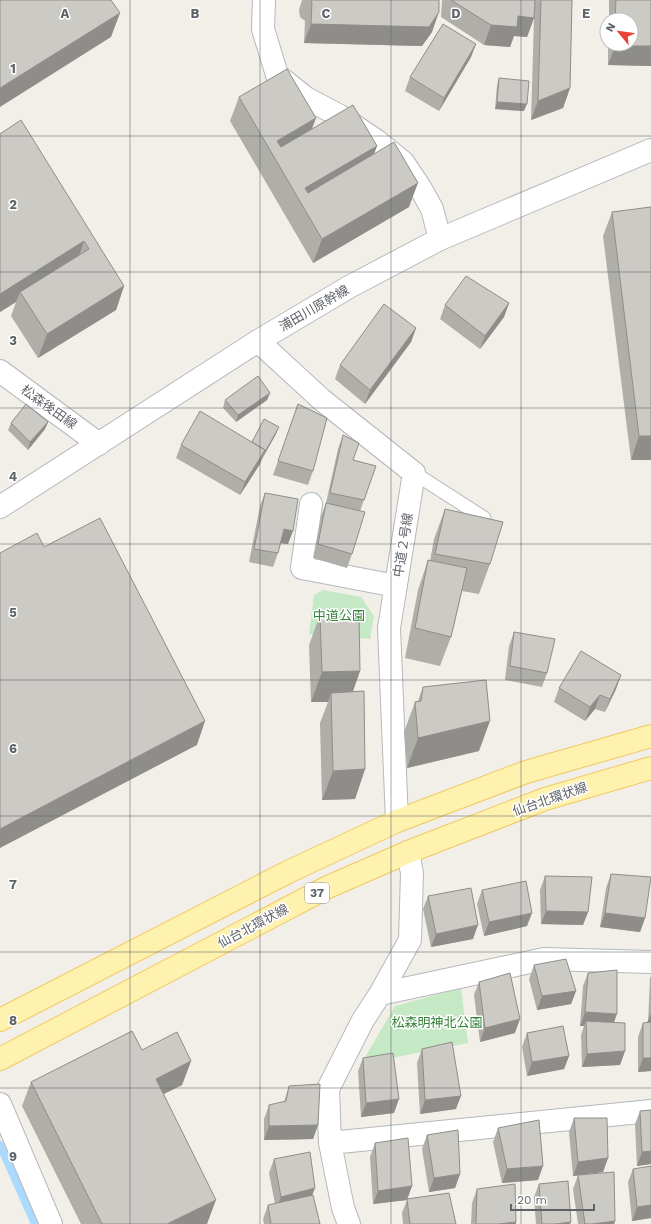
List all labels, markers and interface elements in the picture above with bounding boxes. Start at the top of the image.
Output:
text: A [61,6,70,21]
text: B [191,6,200,21]
text: C [322,6,331,21]
text: D [451,6,461,21]
text: E [582,6,590,21]
north arrow [599,12,639,52]
text: N [603,21,618,34]
text: 1 [10,61,16,76]
text: 2 [9,197,17,212]
street label: 浦田川原幹線 [276,282,352,334]
text: 3 [9,333,17,348]
street label: 松森後田線 [18,382,80,432]
text: 4 [9,469,18,484]
street label: 中道２号線 [391,512,415,578]
text: 5 [9,605,17,620]
park label: 中道公園 [313,608,365,623]
text: 6 [9,741,17,756]
street label: 仙台北環状線 [511,779,589,819]
text: 7 [9,877,17,892]
road number: 37 [305,883,329,903]
street label: 仙台北環状線 [215,901,291,951]
text: 8 [9,1013,17,1028]
park label: 松森明神北公園 [391,1015,483,1030]
text: 9 [9,1149,17,1164]
scale bar [511,1186,594,1212]
text: 20 m [517,1193,547,1207]

